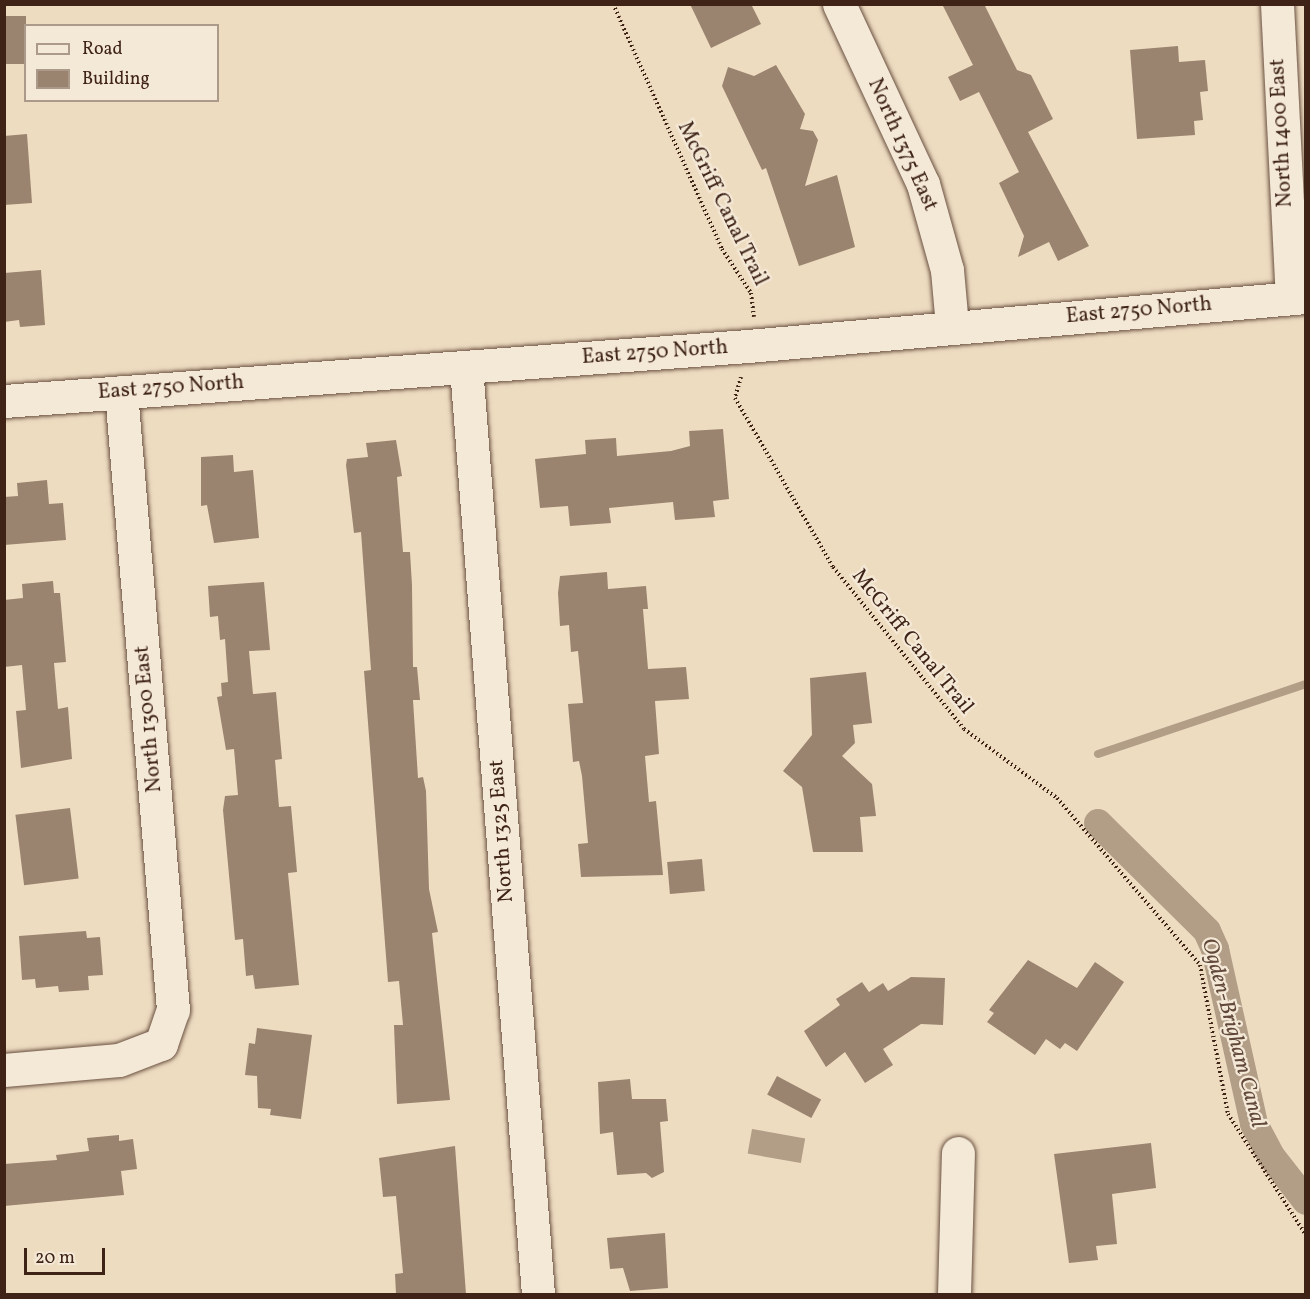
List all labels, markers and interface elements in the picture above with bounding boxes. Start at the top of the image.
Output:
legend [24,24,219,102]
text: Road [82,37,123,62]
street label: North 1400 East [1266,58,1298,208]
text: Building [82,67,150,92]
street label: North 1375 East [862,75,942,215]
street label: McGriff Canal Trail [672,118,772,290]
street label: East 2750 North [1065,292,1213,330]
street label: East 2750 North [581,335,729,371]
street label: East 2750 North [97,370,245,406]
street label: McGriff Canal Trail [846,565,978,719]
street label: North 1300 East [130,644,168,794]
street label: North 1325 East [484,759,520,903]
water label: Ogden-Brigham Canal [1195,935,1271,1131]
scale bar [27,1236,108,1274]
text: 20 m [35,1246,75,1271]

